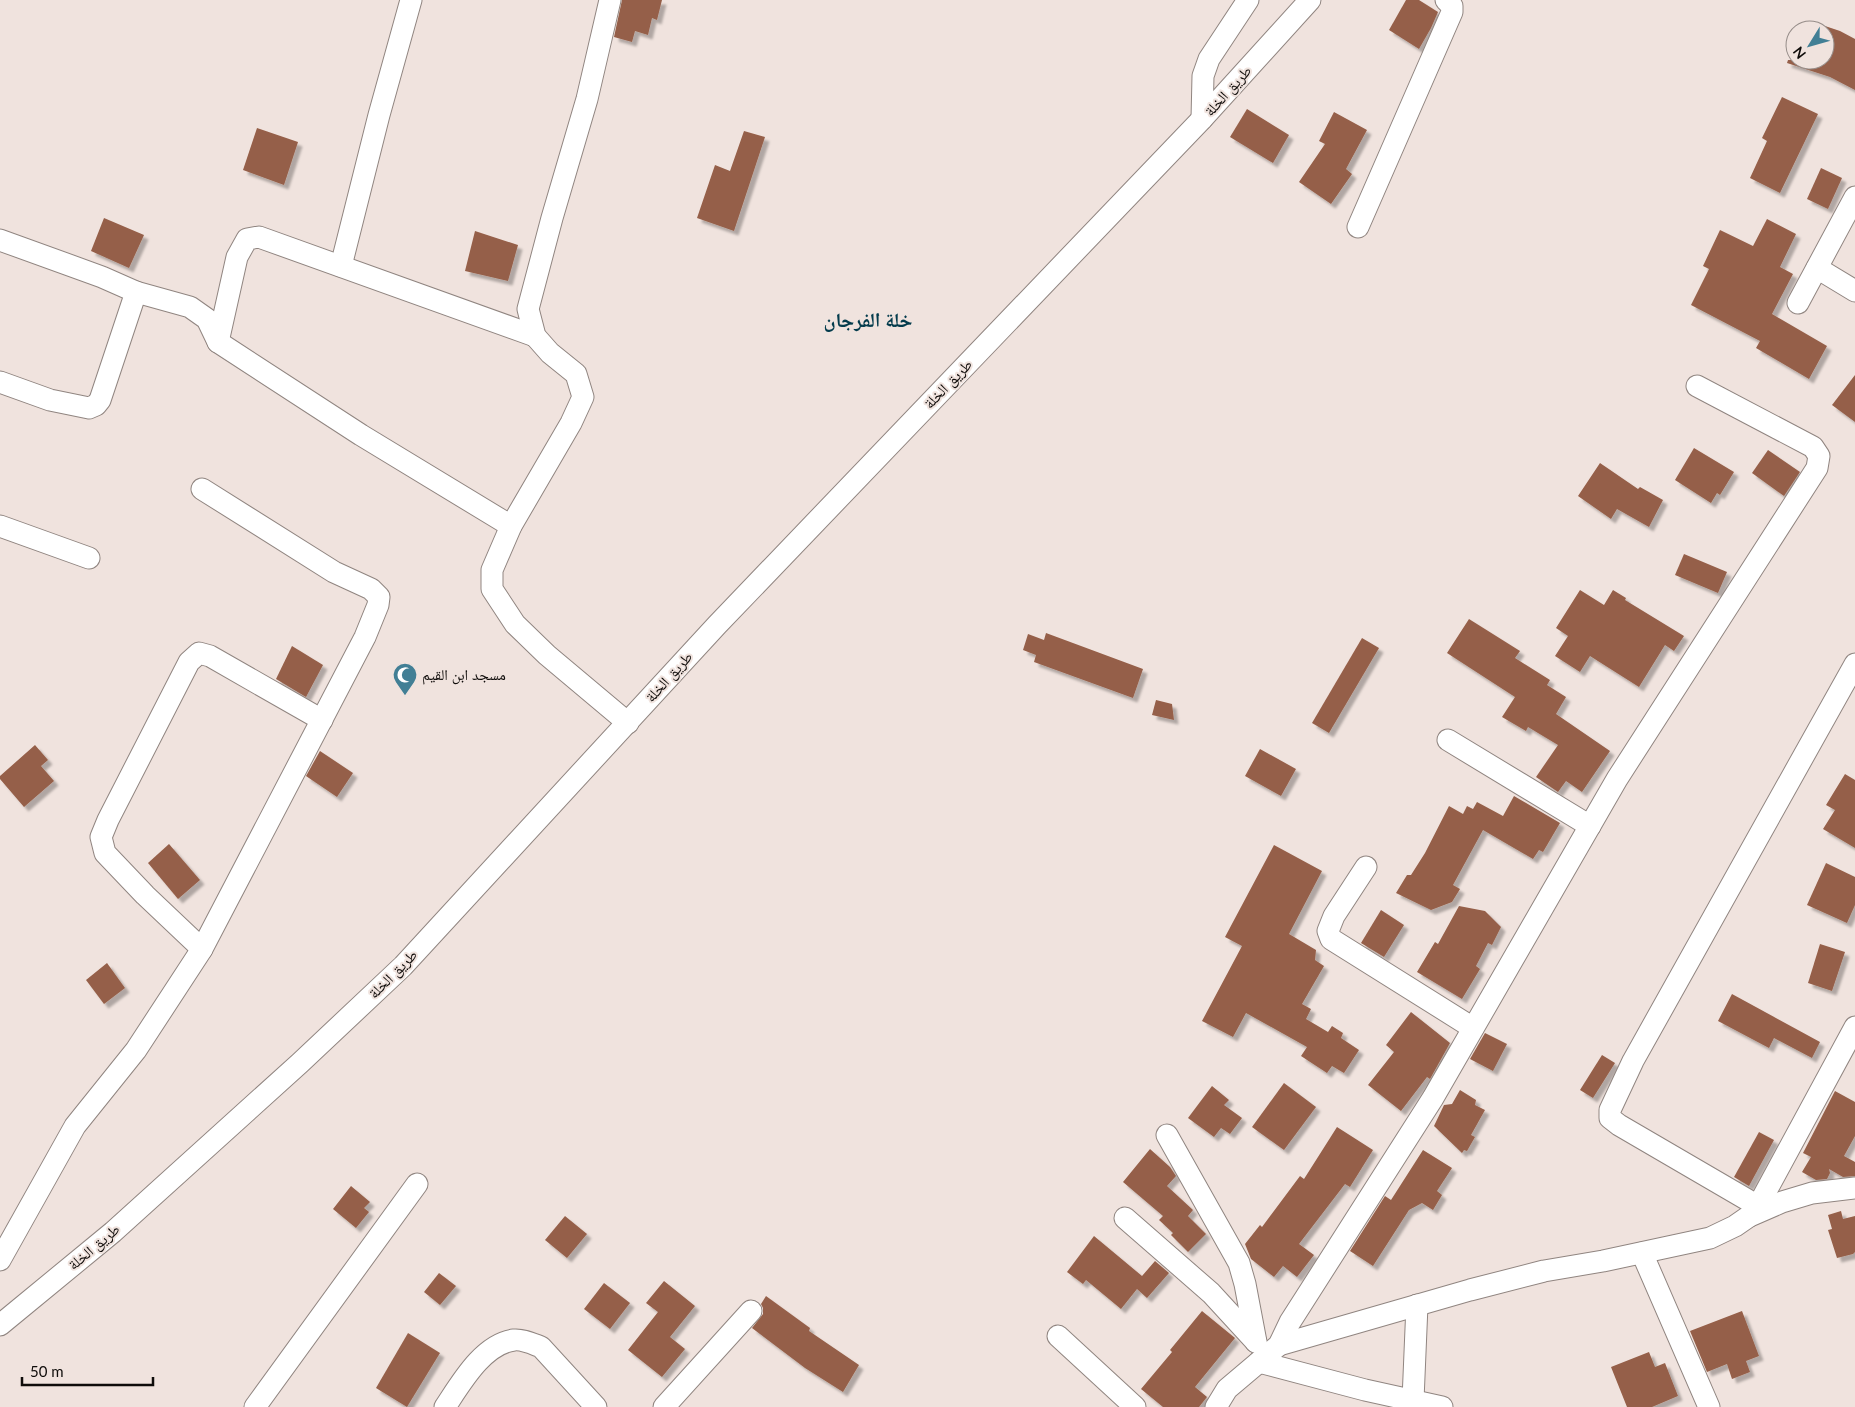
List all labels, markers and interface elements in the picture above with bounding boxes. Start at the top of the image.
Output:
north arrow [1785,20,1835,70]
text: N [1789,44,1809,63]
street label: طريق الخلة [1200,61,1256,121]
district label: خلة الفرجان [823,307,913,332]
street label: طريق الخلة [919,355,977,413]
street label: طريق الخلة [641,647,697,707]
mosque icon: مسجد ابن القيم [392,662,418,696]
place label: مسجد ابن القيم [422,665,506,685]
street label: طريق الخلة [364,945,422,1003]
street label: طريق الخلة [64,1219,124,1275]
scale bar [22,1354,154,1386]
text: 50 m [30,1362,64,1380]

